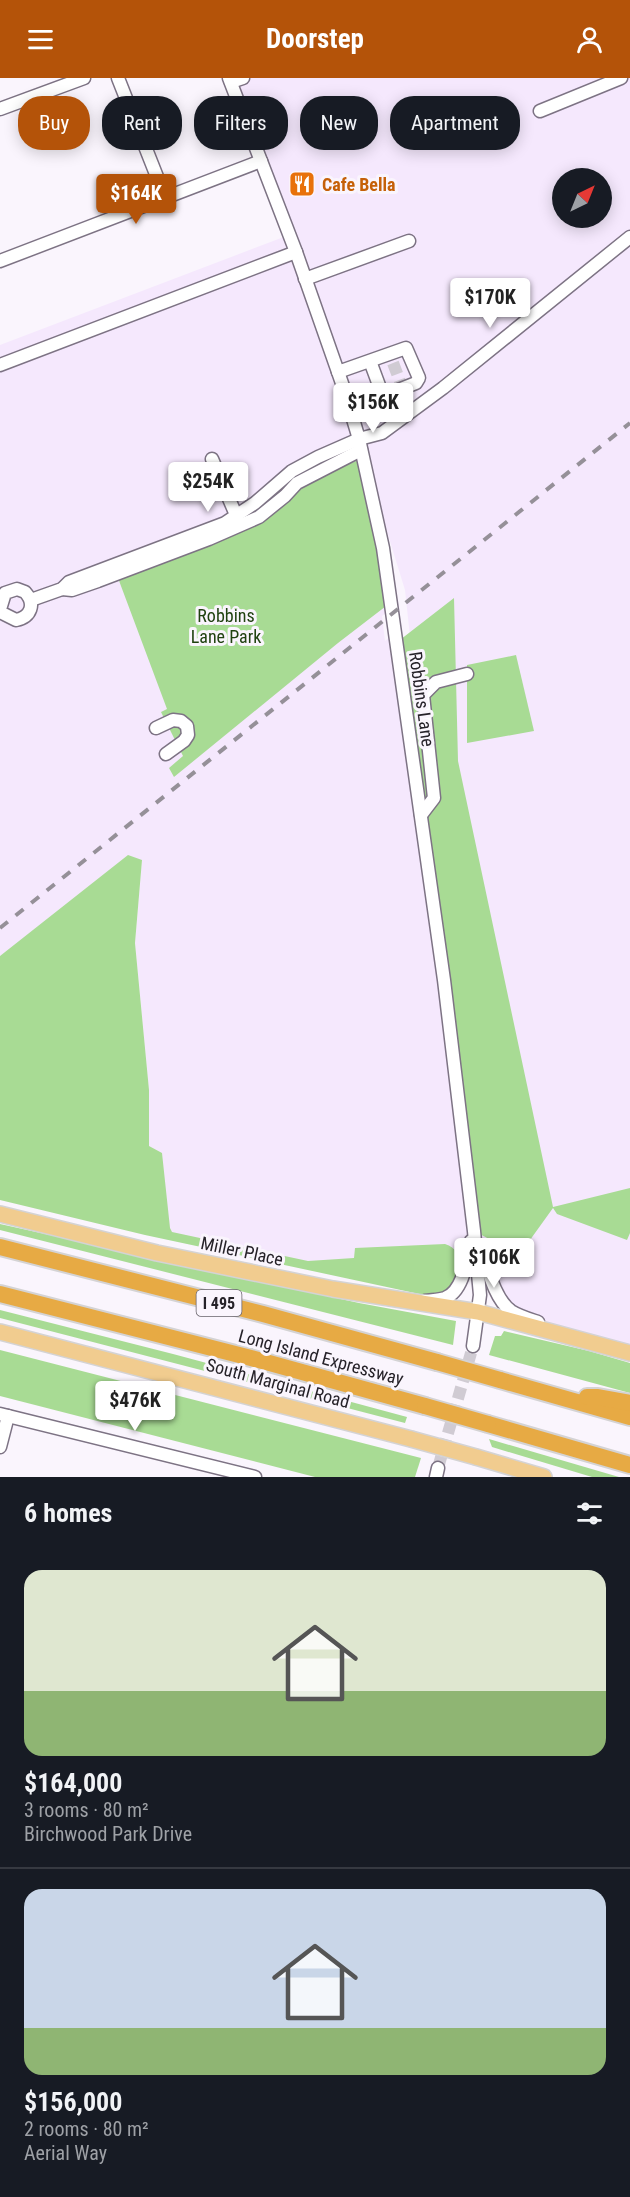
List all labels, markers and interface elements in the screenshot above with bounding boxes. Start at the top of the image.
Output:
icon: menu [24,23,57,56]
text: Doorstep [266,23,364,55]
icon: person [573,23,606,56]
chip: Buy [18,96,90,150]
chip: Rent [102,96,182,150]
chip: Filters [194,96,288,150]
chip: New [300,96,378,150]
chip: Apartment [390,96,520,150]
north arrow [552,168,612,228]
map controls [552,168,612,228]
restaurant icon: Cafe Bella [287,169,317,199]
pin: $164K [94,174,178,225]
place label: Cafe Bella [322,174,395,195]
text: $164K [110,181,162,205]
pin: $170K [448,278,532,329]
text: $170K [464,285,516,309]
pin: $156K [331,383,415,434]
text: $156K [347,390,399,414]
pin: $254K [166,462,250,513]
text: $254K [182,469,234,493]
park label: Robbins Lane Park [191,605,261,647]
street label: Robbins Lane [405,650,439,748]
street label: Miller Place [199,1232,285,1270]
pin: $106K [452,1238,536,1289]
text: $106K [468,1245,520,1269]
road number: I 495 [196,1290,242,1316]
street label: Long Island Expressway [236,1325,406,1389]
street label: South Marginal Road [204,1354,352,1412]
pin: $476K [93,1381,177,1432]
text: $476K [109,1388,161,1412]
icon: filters [573,1497,606,1530]
text: 6 homes [24,1498,112,1528]
icon: home [261,1609,369,1717]
text: $164,000 [24,1768,122,1798]
text: 3 rooms · 80 m² [24,1798,149,1822]
text: Birchwood Park Drive [24,1822,192,1846]
icon: home [261,1928,369,2036]
text: $156,000 [24,2087,122,2117]
text: 2 rooms · 80 m² [24,2117,149,2141]
text: Aerial Way [24,2141,107,2165]

